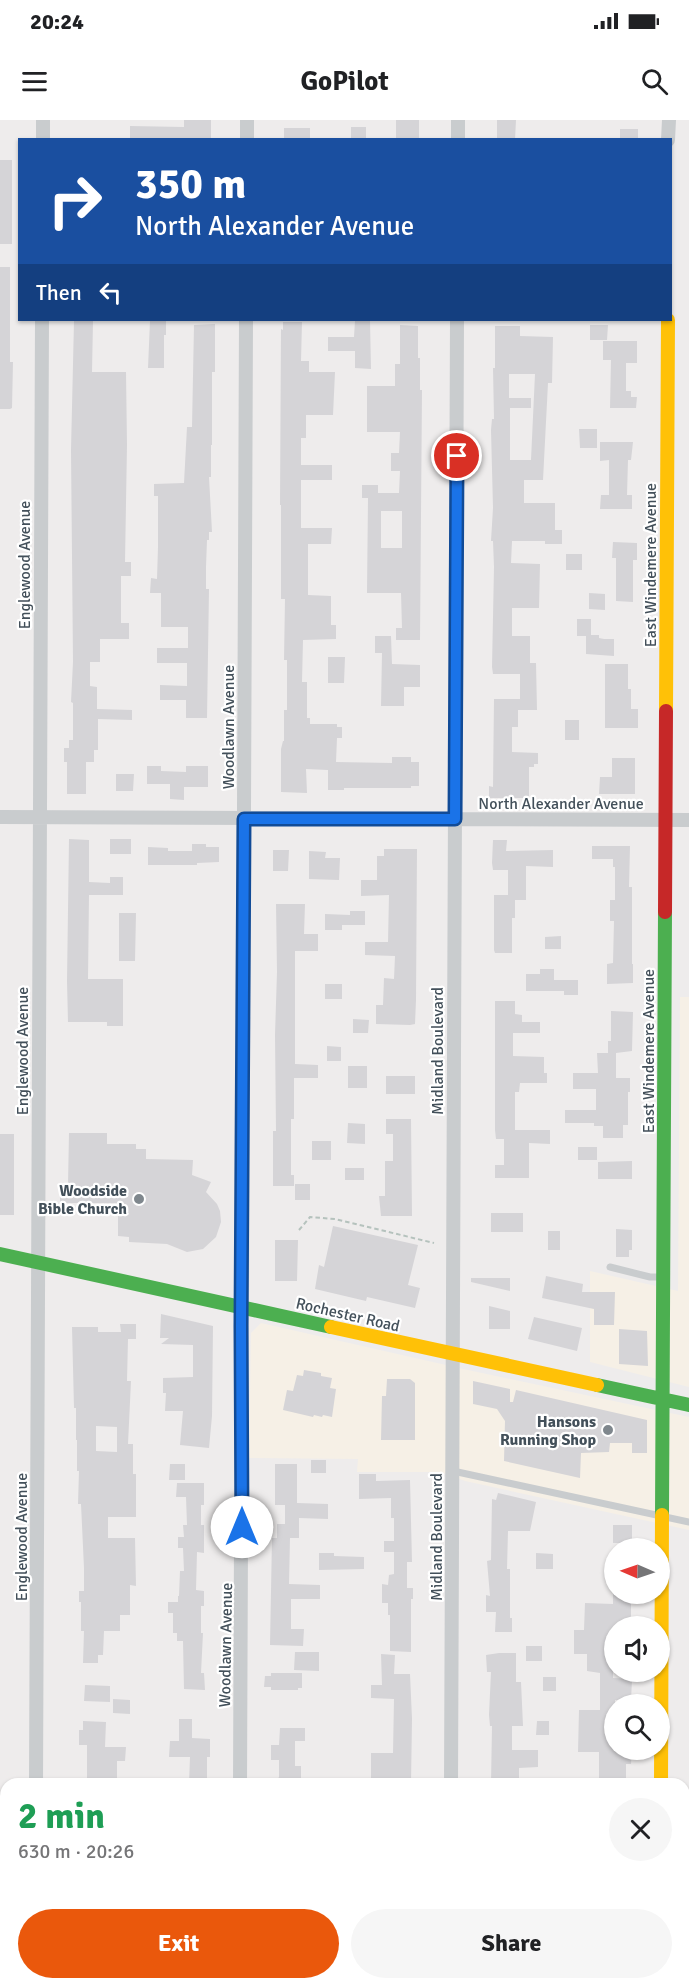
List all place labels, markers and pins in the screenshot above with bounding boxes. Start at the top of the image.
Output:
pin [431,430,482,481]
place label: Woodside Bible Church [38,1181,127,1219]
marker: Woodside Bible Church [132,1192,146,1206]
place label: Hansons Running Shop [500,1412,596,1450]
marker: Hansons Running Shop [601,1423,615,1437]

